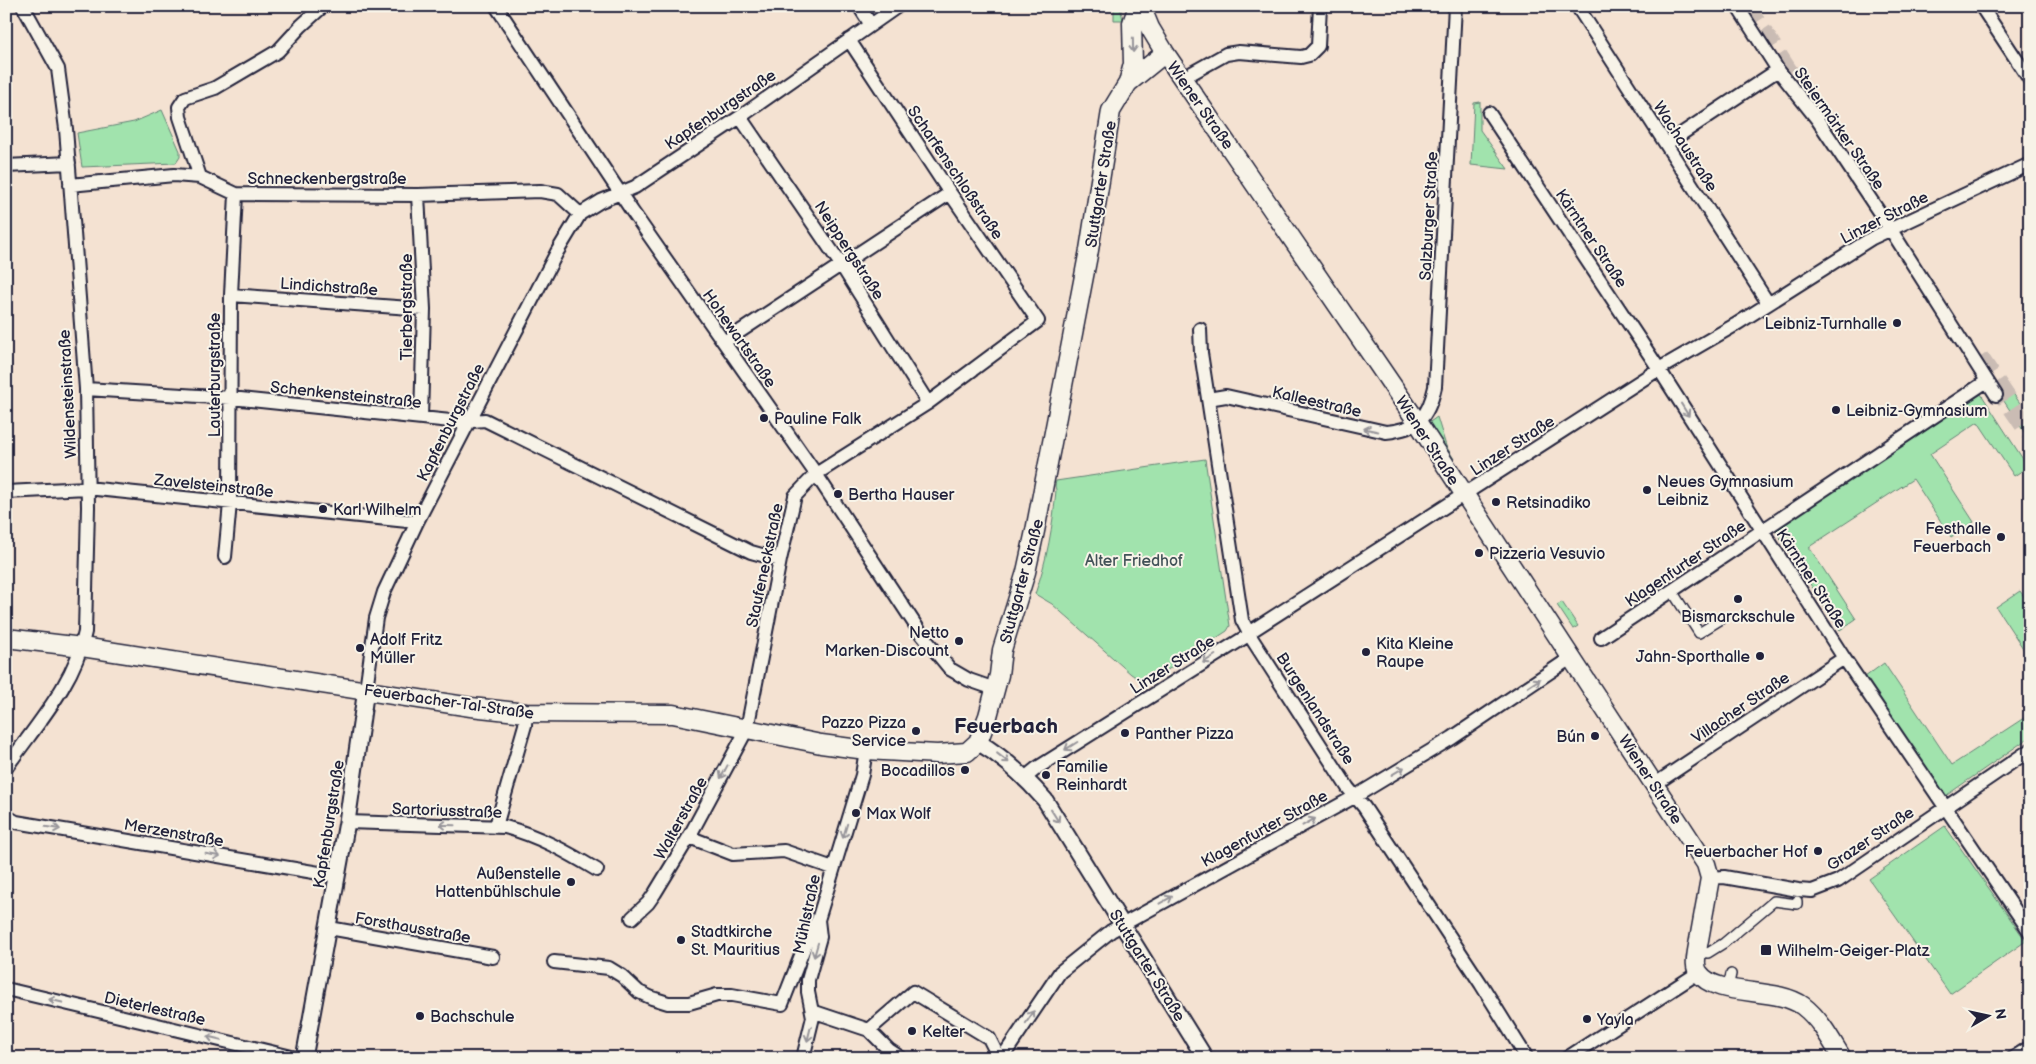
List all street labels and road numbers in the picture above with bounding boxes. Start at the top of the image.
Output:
street label: Wiener Straße [1162,58,1237,154]
street label: Steiermärker Straße [1789,64,1888,194]
street label: Kapfenburgstraße [662,66,780,154]
street label: Wachaustraße [1649,98,1721,196]
street label: Scharfenschloßstraße [903,102,1007,244]
street label: Stuttgarter Straße [1082,119,1121,249]
street label: Salzburger Straße [1417,151,1442,281]
street label: Schneckenbergstraße [247,170,407,189]
street label: Kärntner Straße [1551,186,1631,292]
street label: Linzer Straße [1838,188,1932,249]
street label: Neippergstraße [810,198,888,304]
street label: Tierbergstraße [398,253,417,360]
street label: Lindichstraße [279,275,379,300]
street label: Hohewartstraße [698,286,780,392]
street label: Lauterburgstraße [206,312,225,437]
street label: Wildensteinstraße [56,328,81,459]
street label: Kapfenburgstraße [413,360,489,485]
street label: Schenkensteinstraße [269,378,423,413]
street label: Kalleestraße [1270,383,1364,422]
street label: Wiener Straße [1391,393,1463,490]
street label: Linzer Straße [1467,412,1559,480]
street label: Zavelsteinstraße [152,471,275,502]
street label: Staufeneckstraße [743,501,788,629]
street label: Stuttgarter Straße [997,516,1048,646]
street label: Klagenfurter Straße [1622,517,1750,612]
street label: Kärntner Straße [1772,526,1850,633]
street label: Linzer Straße [1127,631,1219,699]
street label: Burgenlandstraße [1271,649,1358,769]
street label: Villacher Straße [1688,668,1794,748]
street label: Feuerbacher-Tal-Straße [363,681,536,724]
street label: Wiener Straße [1614,732,1686,829]
street label: Kapfenburgstraße [310,758,349,890]
street label: Walterstraße [651,774,712,863]
street label: Klagenfurter Straße [1198,786,1332,872]
street label: Sartoriusstraße [391,800,503,823]
street label: Grazer Straße [1824,803,1918,875]
street label: Merzenstraße [122,815,226,852]
street label: Mühlstraße [790,872,825,956]
street label: Stuttgarter Straße [1105,906,1189,1026]
street label: Forsthausstraße [353,909,473,948]
street label: Dieterlestraße [102,989,208,1030]

